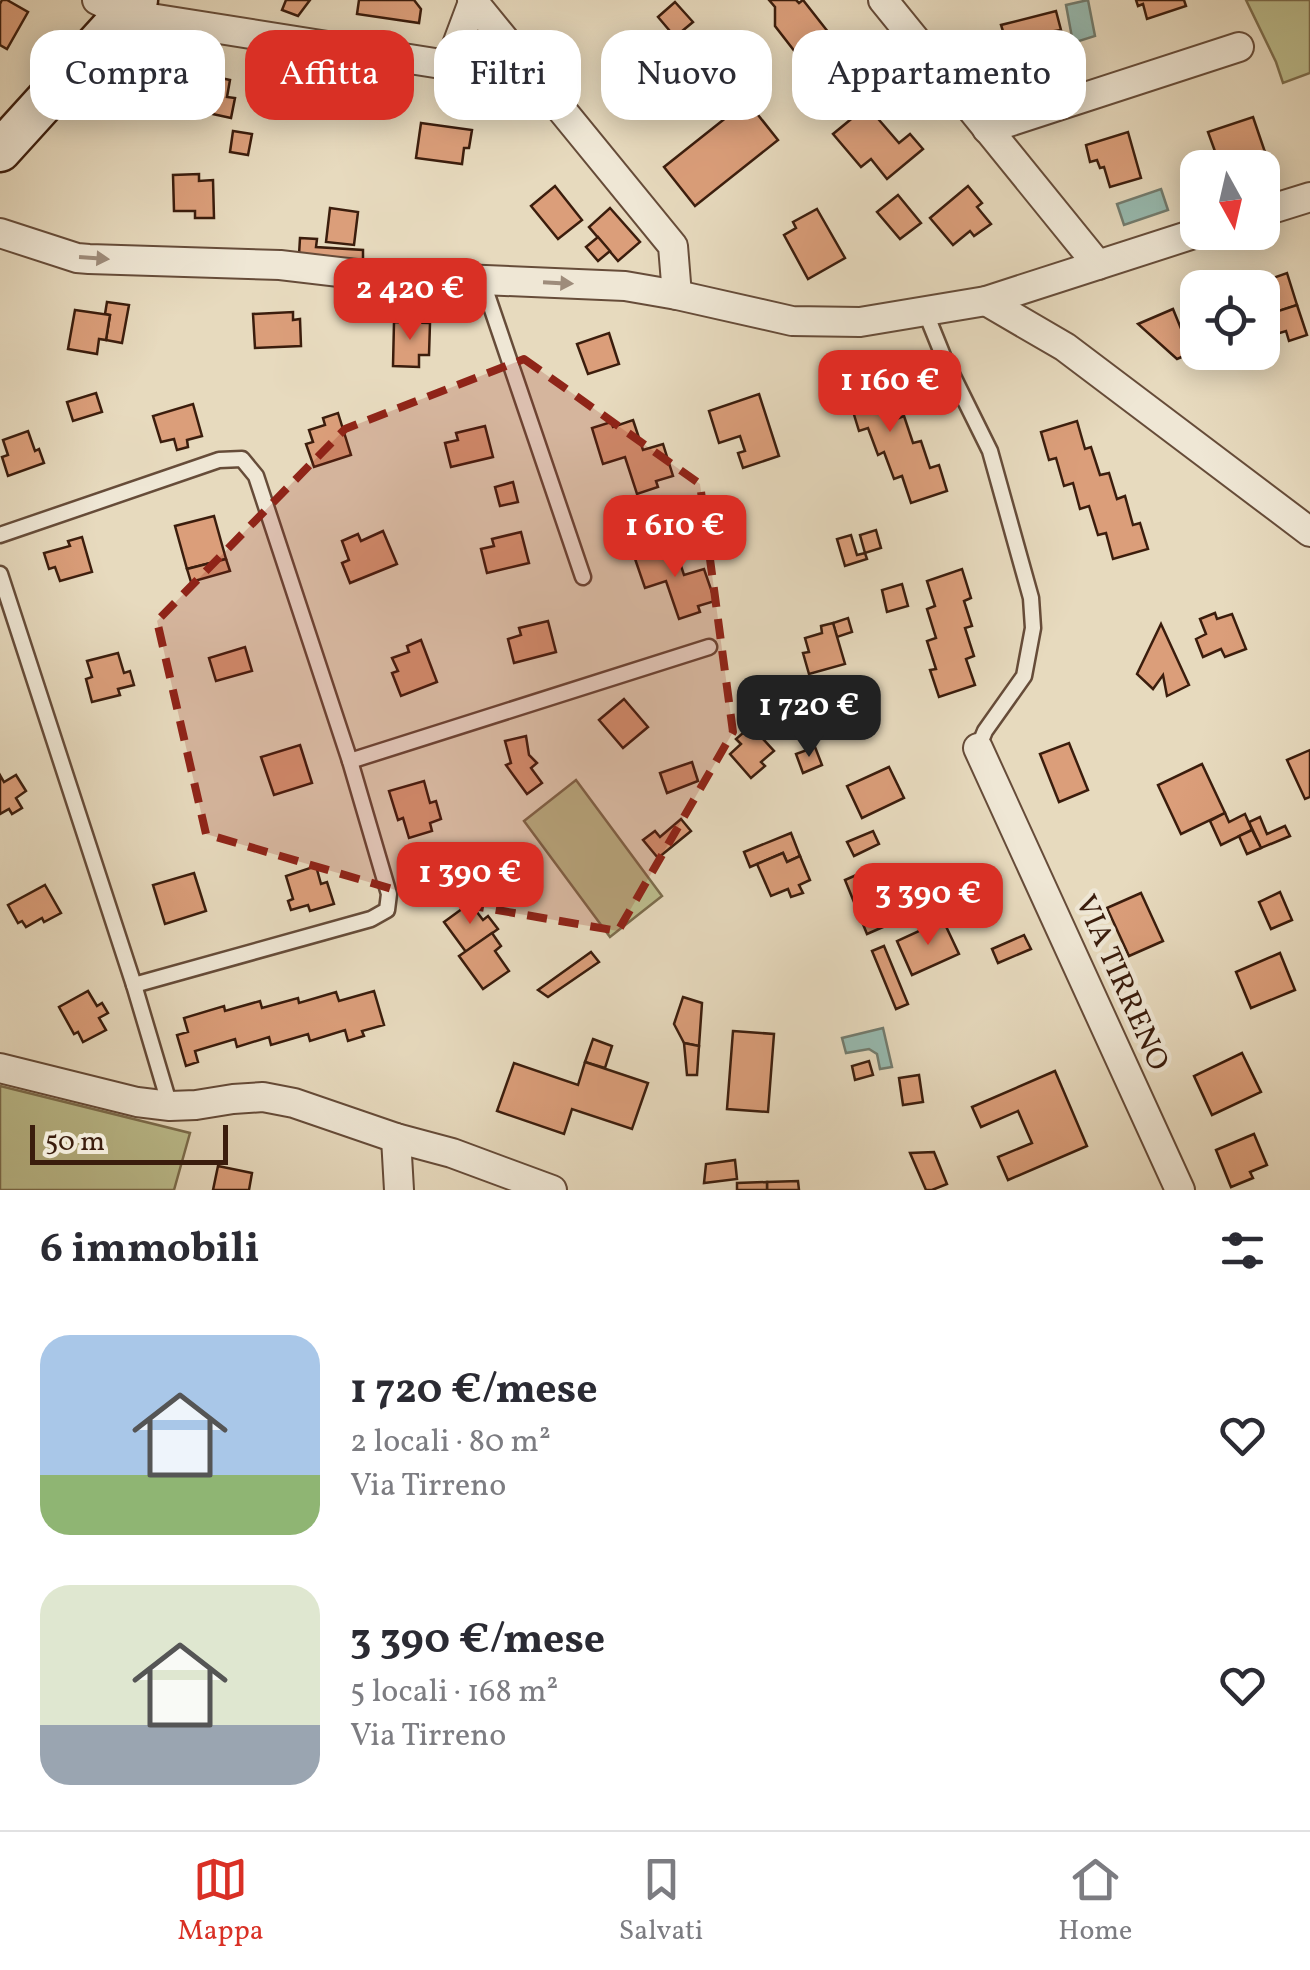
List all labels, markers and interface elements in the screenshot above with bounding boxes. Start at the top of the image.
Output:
chip: Compra [30,30,225,120]
chip: Affitta [245,30,414,120]
chip: Filtri [434,30,581,120]
chip: Nuovo [601,30,772,120]
chip: Appartamento [792,30,1086,120]
north arrow [1180,150,1280,250]
map controls [1180,150,1280,370]
one-way arrow [78,251,110,267]
pin: 2 420 € [318,258,502,343]
text: 2 420 € [356,268,464,312]
button: locate [1180,270,1280,370]
one-way arrow [542,276,574,292]
pin: 1 160 € [798,350,982,435]
text: 1 160 € [840,360,940,404]
pin: 1 610 € [583,495,767,580]
text: 1 610 € [625,505,725,549]
pin: 1 720 € [717,675,901,760]
text: 1 720 € [759,685,859,729]
pin: 1 390 € [378,842,562,927]
text: 1 390 € [419,852,521,896]
pin: 3 390 € [836,863,1020,948]
text: 3 390 € [875,873,981,917]
street label: VIA TIRRENO [1064,889,1178,1077]
scale bar [30,1120,228,1164]
text: 50 m [45,1123,105,1162]
text: 6 immobili [40,1221,260,1280]
icon: filters [1215,1223,1270,1278]
text: 1 720 €/mese [350,1362,598,1421]
icon: home [120,1375,240,1495]
icon: heart [1215,1408,1270,1463]
text: 2 locali · 80 m² [350,1421,551,1465]
text: Via Tirreno [350,1465,506,1509]
text: 3 390 €/mese [350,1612,605,1671]
icon: home [120,1625,240,1745]
icon: heart [1215,1658,1270,1713]
text: 5 locali · 168 m² [350,1671,558,1715]
text: Via Tirreno [350,1715,506,1759]
tab: Mappa [178,1852,264,1951]
tab: Salvati [619,1852,703,1951]
tab: Home [1058,1852,1132,1951]

